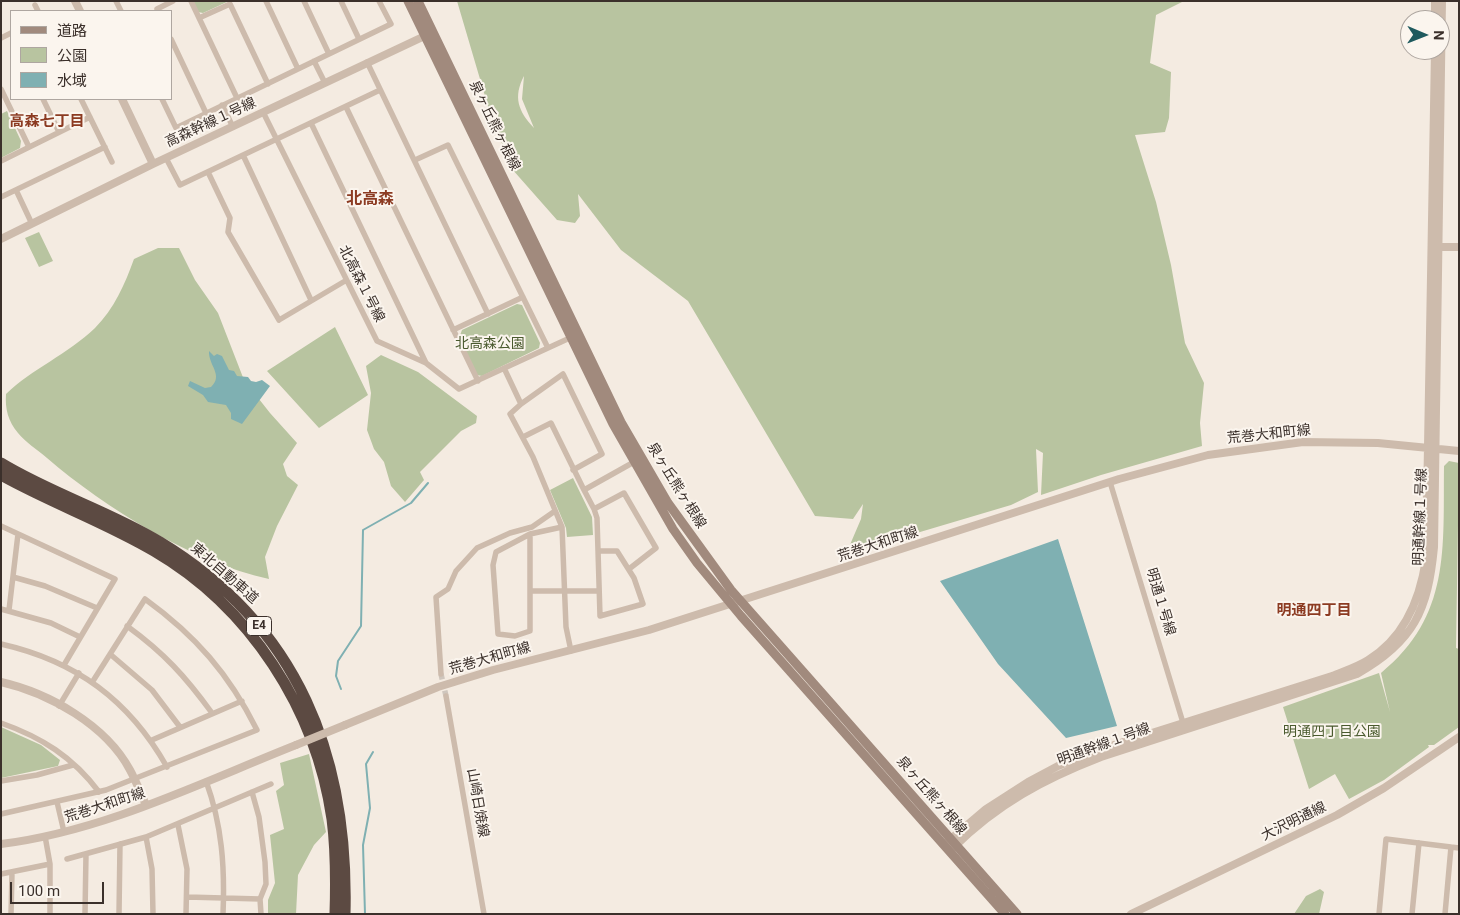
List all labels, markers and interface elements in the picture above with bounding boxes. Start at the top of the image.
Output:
legend [10,10,172,100]
north arrow [1400,10,1450,60]
text: 道路 [57,22,87,40]
text: N [1431,30,1447,40]
text: 公園 [57,47,87,65]
text: 水域 [57,72,87,90]
street label: 泉ヶ丘熊ヶ根線 [465,78,523,174]
street label: 高森幹線１号線 [163,95,259,151]
district label: 高森七丁目 [10,113,84,131]
district label: 北高森 [346,190,394,210]
street label: 北高森１号線 [334,243,388,325]
park label: 北高森公園 [455,336,525,352]
street label: 荒巻大和町線 [1226,422,1312,448]
street label: 泉ヶ丘熊ヶ根線 [643,440,709,532]
street label: 明通幹線１号線 [1411,468,1431,566]
street label: 荒巻大和町線 [835,524,921,566]
street label: 東北自動車道 [187,540,261,608]
street label: 明通１号線 [1142,566,1178,638]
district label: 明通四丁目 [1277,602,1351,620]
road number: E4 [246,616,272,636]
street label: 荒巻大和町線 [447,639,533,679]
street label: 明通幹線１号線 [1055,720,1153,770]
park label: 明通四丁目公園 [1283,724,1381,740]
street label: 泉ヶ丘熊ヶ根線 [893,754,969,838]
street label: 山崎日焼線 [463,767,491,839]
street label: 荒巻大和町線 [62,785,148,827]
street label: 大沢明通線 [1259,799,1329,845]
scale bar [12,872,106,904]
text: 100 m [18,882,60,900]

